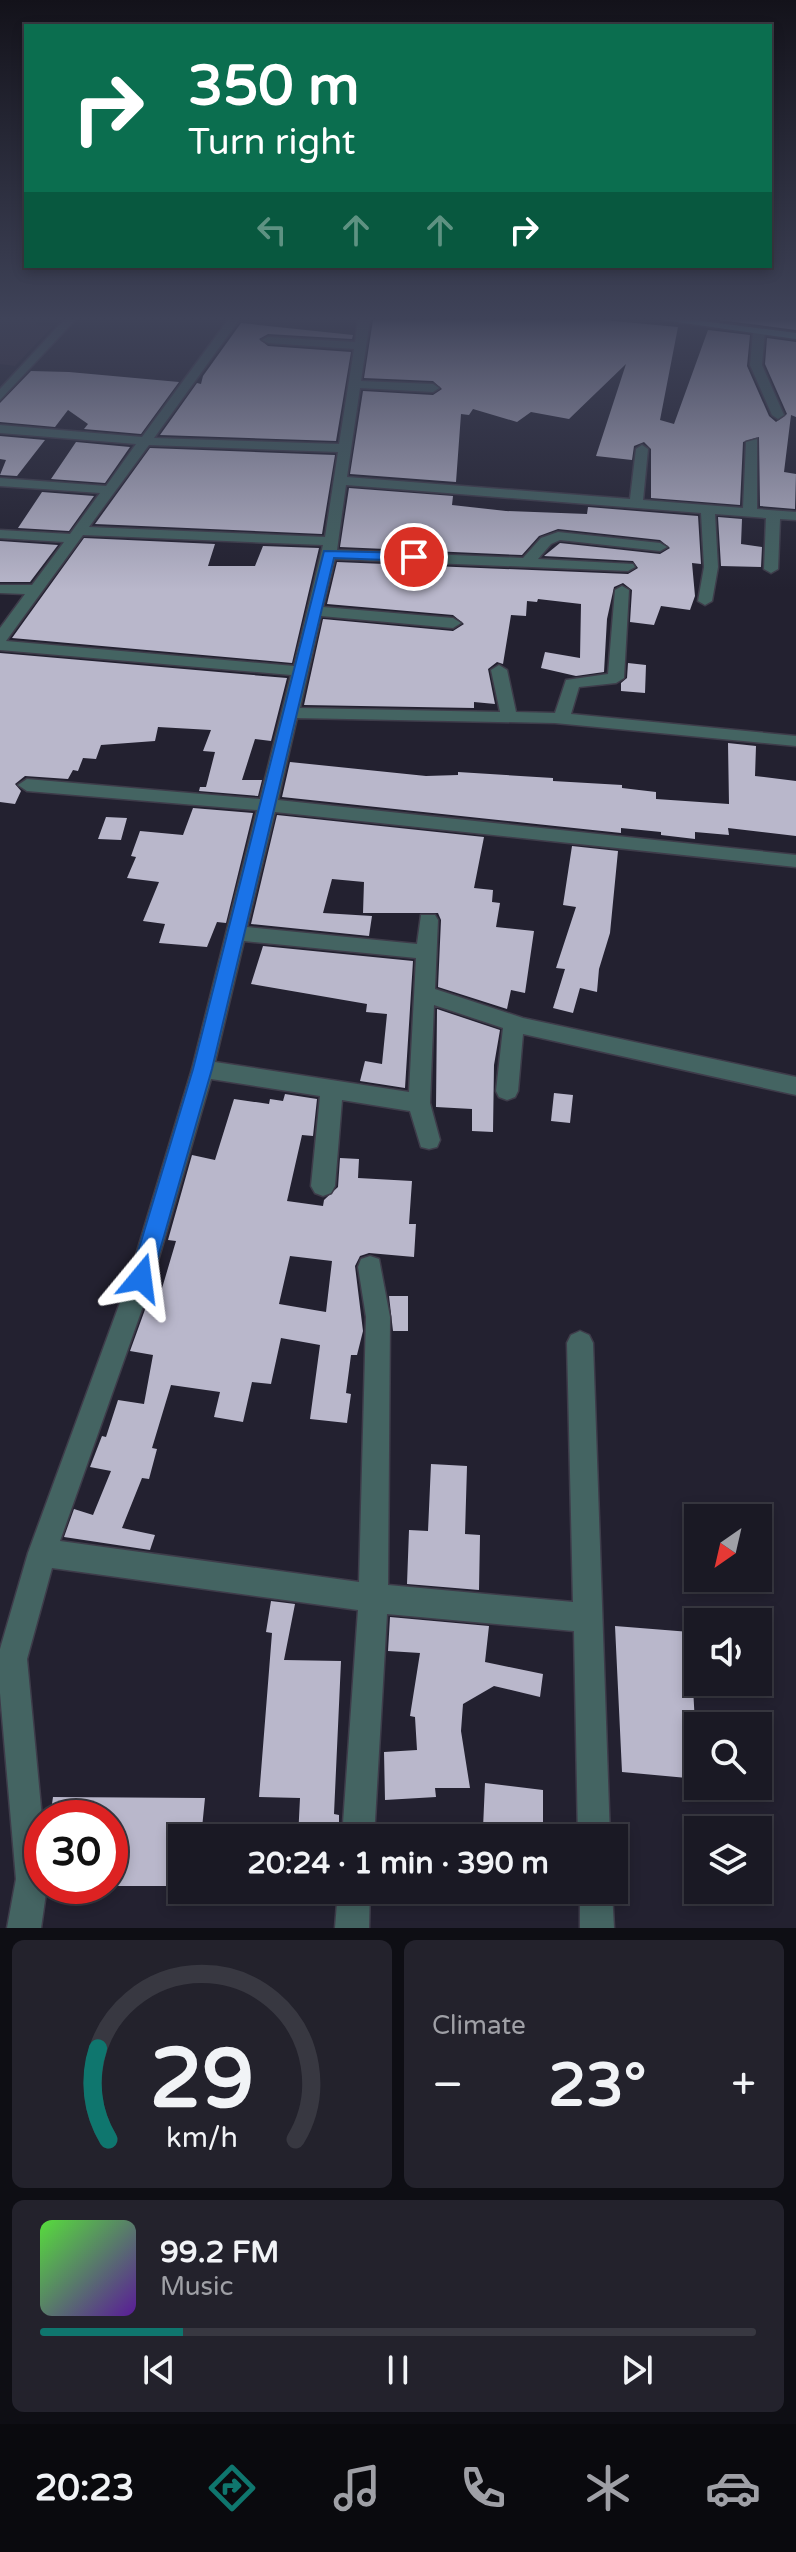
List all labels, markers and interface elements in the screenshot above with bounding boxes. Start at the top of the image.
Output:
text: 350 m [188,53,359,120]
icon: right [56,56,160,160]
text: Turn right [188,121,355,164]
icon: left [250,208,294,252]
icon: ahead [334,208,378,252]
icon: ahead [418,208,462,252]
icon: right [502,208,546,252]
pin [380,523,448,591]
icon: arrive [392,535,436,579]
position arrow [99,1236,183,1320]
north arrow [684,1504,772,1592]
map controls [684,1504,772,1904]
button: sound [684,1608,772,1696]
button: search [684,1712,772,1800]
speed limit sign: 30 [24,1800,128,1904]
button: layers [684,1816,772,1904]
text: 20:24 · 1 min · 390 m [247,1845,549,1882]
text: Climate [432,2010,526,2041]
text: 29 [150,2030,254,2130]
text: 23° [548,2050,646,2122]
text: − [432,2059,463,2112]
text: + [731,2059,756,2112]
text: km/h [166,2121,238,2155]
text: 99.2 FM [160,2234,279,2271]
text: Music [160,2271,233,2302]
icon: previous [137,2348,181,2392]
icon: pause [376,2348,420,2392]
icon: next [615,2348,659,2392]
icon: directions [204,2460,260,2516]
icon: music [329,2460,385,2516]
icon: phone [455,2460,511,2516]
icon: climate [580,2460,636,2516]
icon: car [705,2460,761,2516]
text: 20:23 [35,2467,134,2510]

